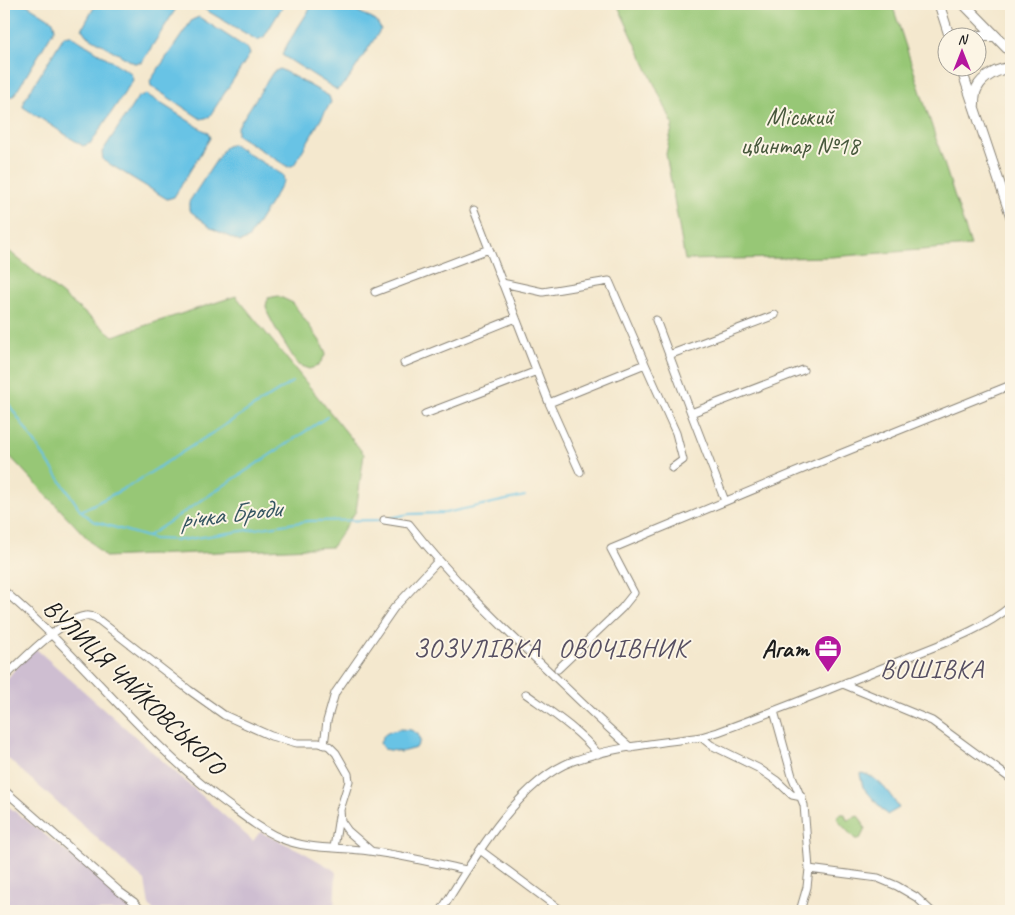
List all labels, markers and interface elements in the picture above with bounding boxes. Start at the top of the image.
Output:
north arrow [938,28,988,78]
text: N [958,31,969,48]
park label: Міський цвинтар №18 [741,101,862,162]
water label: річка Броди [177,491,287,537]
street label: ВУЛИЦЯ ЧАЙКОВСЬКОГО [36,592,233,784]
district label: ЗОЗУЛІВКА [413,632,542,665]
district label: ОВОЧІВНИК [558,632,692,665]
place label: Агат [762,633,811,665]
office icon: Агат [813,634,843,673]
district label: ВОШІВКА [880,653,985,686]

